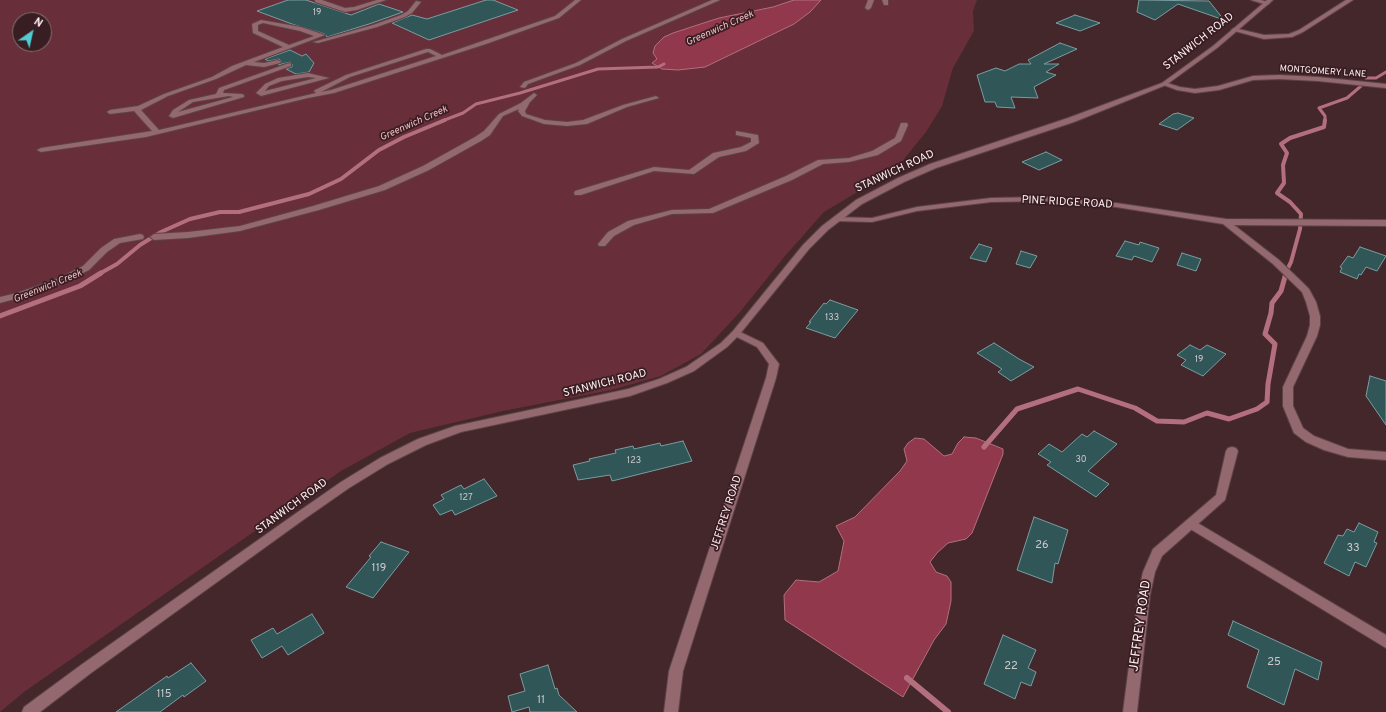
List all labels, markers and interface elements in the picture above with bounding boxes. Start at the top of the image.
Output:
house number: 19 [313,8,321,18]
water label: Greenwich Creek [684,9,756,49]
street label: STANWICH ROAD [1161,10,1237,74]
north arrow [12,12,52,52]
text: N [31,15,45,31]
street label: MONTGOMERY LANE [1279,64,1367,80]
water label: Greenwich Creek [378,104,450,144]
street label: STANWICH ROAD [853,148,937,196]
street label: PINE RIDGE ROAD [1021,194,1113,212]
water label: Greenwich Creek [12,268,84,306]
house number: 133 [825,313,839,323]
house number: 19 [1195,355,1203,365]
street label: STANWICH ROAD [562,367,648,401]
house number: 30 [1075,455,1087,465]
house number: 123 [627,456,641,466]
street label: JEFFREY ROAD [709,474,745,552]
street label: STANWICH ROAD [253,477,331,537]
house number: 127 [459,493,473,503]
house number: 26 [1035,539,1049,553]
house number: 33 [1346,542,1360,556]
house number: 119 [372,562,386,576]
street label: JEFFREY ROAD [1127,579,1155,673]
house number: 25 [1267,656,1281,670]
house number: 22 [1004,660,1018,674]
house number: 115 [156,688,172,702]
house number: 11 [537,694,545,708]

